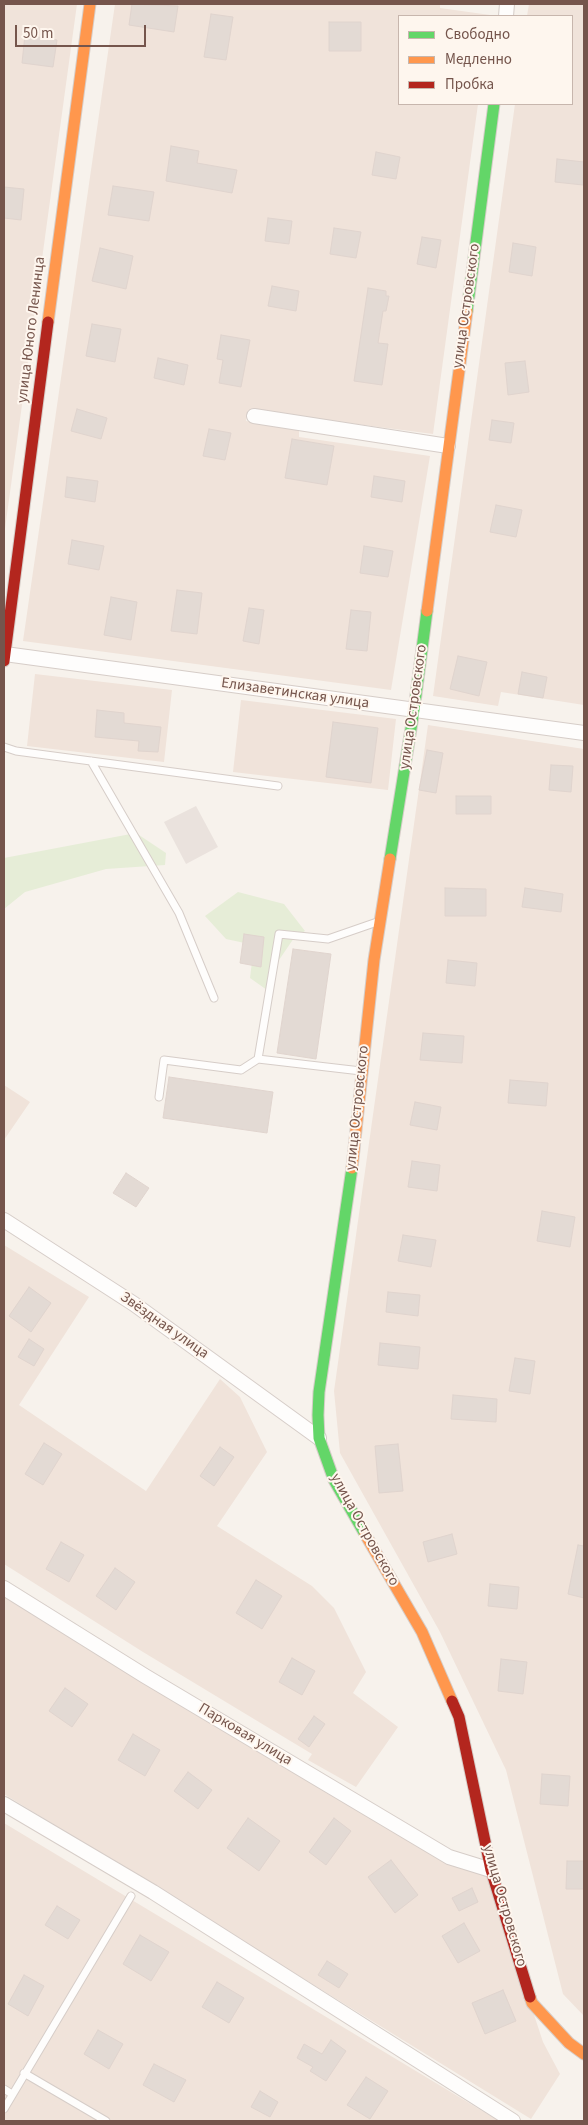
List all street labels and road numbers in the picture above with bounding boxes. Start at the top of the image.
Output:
street label: улица Островского [449,242,485,370]
street label: улица Юного Ленинца [14,256,50,404]
street label: улица Островского [396,643,432,771]
street label: Елизаветинская улица [220,675,370,713]
street label: улица Островского [342,1045,374,1171]
street label: Звёздная улица [116,1289,212,1363]
street label: улица Островского [326,1471,402,1589]
street label: Парковая улица [195,1700,295,1770]
street label: улица Островского [478,1843,530,1969]

